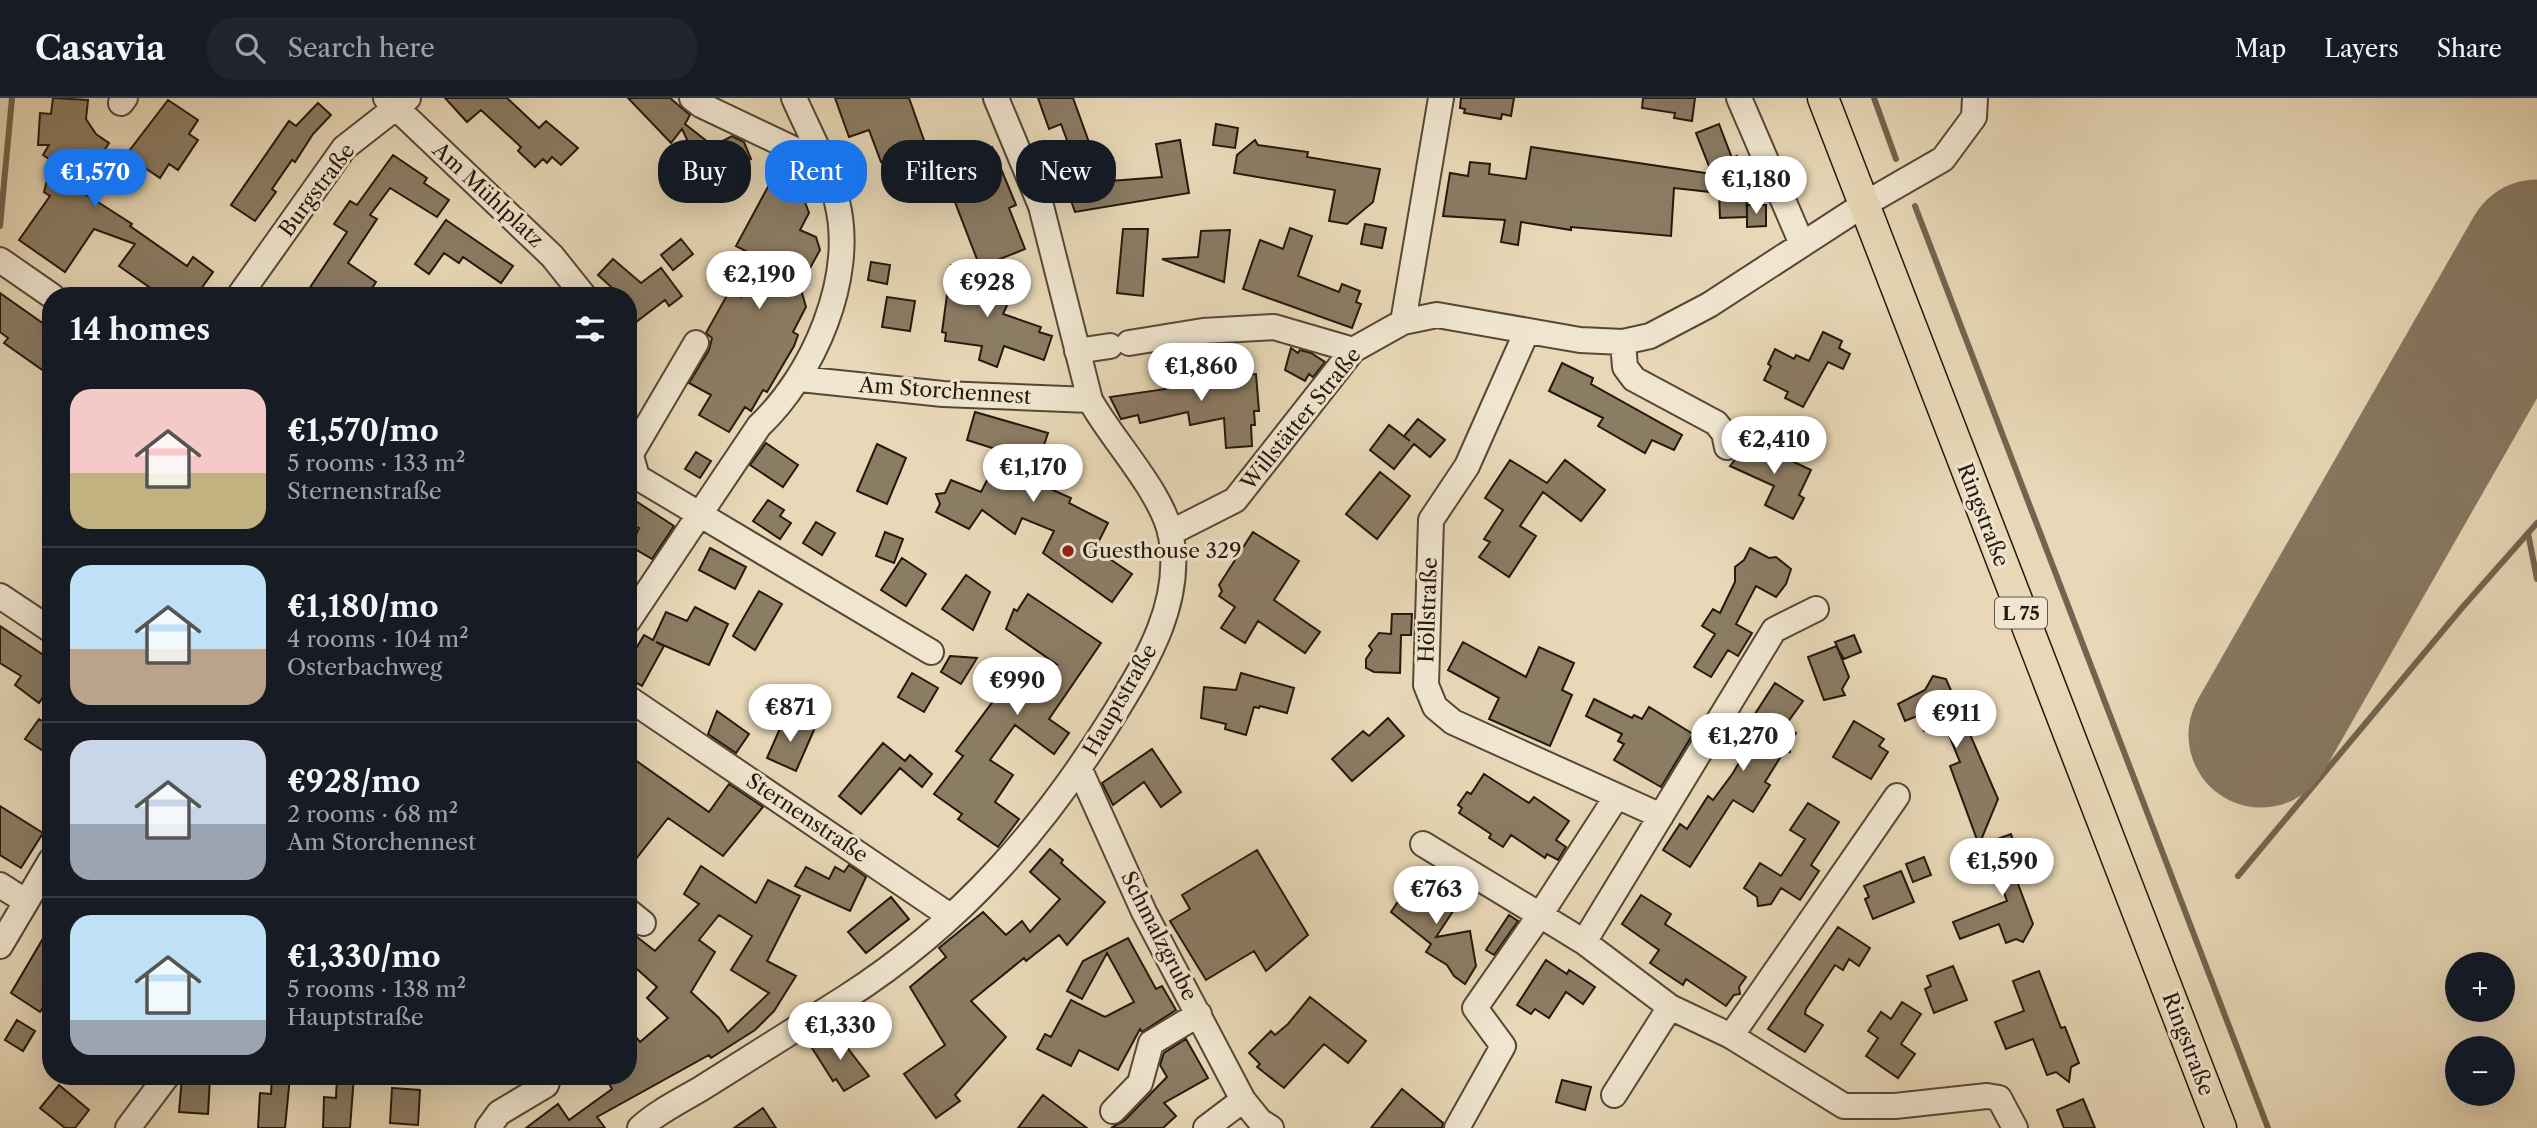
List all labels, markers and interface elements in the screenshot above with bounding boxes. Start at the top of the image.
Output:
search box [207,17,697,80]
text: Casavia [35,28,165,69]
icon: search [231,29,269,67]
text: Search here [287,32,435,64]
text: Map [2235,34,2286,63]
text: Layers [2324,34,2399,63]
text: Share [2437,34,2502,63]
street label: Am Mühlplatz [427,136,549,252]
street label: Burgstraße [273,138,360,241]
chip: Buy [658,140,751,203]
chip: Rent [765,140,867,203]
chip: Filters [881,140,1002,203]
chip: New [1016,140,1116,203]
pin: €1,570 [38,150,152,209]
pin: €1,180 [1699,156,1813,216]
text: €1,570 [60,158,130,186]
text: €1,180 [1721,165,1791,193]
pin: €2,190 [702,252,816,311]
text: €2,190 [722,260,796,288]
pin: €928 [946,260,1028,319]
text: €928 [959,268,1015,296]
icon: filters [571,310,609,348]
text: 14 homes [70,311,210,348]
street label: Willstätter Straße [1235,342,1366,496]
pin: €1,860 [1144,344,1258,403]
text: €1,860 [1164,352,1238,380]
street label: Am Storchennest [857,372,1033,409]
text: €1,570/mo [287,412,439,449]
pin: €2,410 [1717,416,1831,476]
icon: home [126,417,210,501]
text: €2,410 [1738,425,1810,453]
pin: €1,170 [976,444,1090,504]
text: 5 rooms · 133 m² [287,449,465,477]
text: €1,170 [999,453,1067,481]
street label: Ringstraße [1952,460,2015,570]
text: Sternenstraße [287,477,442,505]
place label: Guesthouse 329 [1082,538,1241,563]
marker: Guesthouse 329 [1060,543,1076,559]
street label: Höllstraße [1413,557,1442,663]
text: €1,180/mo [287,588,439,625]
icon: home [126,593,210,677]
road number: L 75 [1995,598,2047,628]
text: 4 rooms · 104 m² [287,625,469,653]
street label: Hauptstraße [1078,639,1162,760]
text: Osterbachweg [287,653,442,681]
pin: €990 [976,658,1058,717]
text: €990 [989,666,1045,694]
pin: €871 [749,684,831,744]
pin: €911 [1915,690,1997,750]
text: €871 [764,693,816,721]
text: €911 [1931,699,1981,727]
pin: €1,270 [1686,714,1800,773]
text: €1,270 [1707,722,1779,750]
text: €928/mo [287,763,420,800]
icon: home [126,768,210,852]
street label: Sternenstraße [742,768,873,867]
text: 2 rooms · 68 m² [287,800,458,828]
text: Am Storchennest [287,828,476,856]
pin: €1,590 [1945,838,2059,898]
text: €1,590 [1966,847,2038,875]
pin: €763 [1395,866,1477,926]
street label: Schmalzgrube [1116,867,1203,1005]
text: €763 [1410,875,1462,903]
text: €1,330/mo [287,938,441,975]
icon: home [126,943,210,1027]
map controls [2445,952,2515,1106]
button: + [2445,952,2515,1022]
text: 5 rooms · 138 m² [287,975,466,1003]
street label: Ringstraße [2157,989,2220,1099]
pin: €1,330 [783,1002,897,1062]
text: Hauptstraße [287,1003,424,1031]
text: €1,330 [804,1011,876,1039]
button: − [2445,1036,2515,1106]

